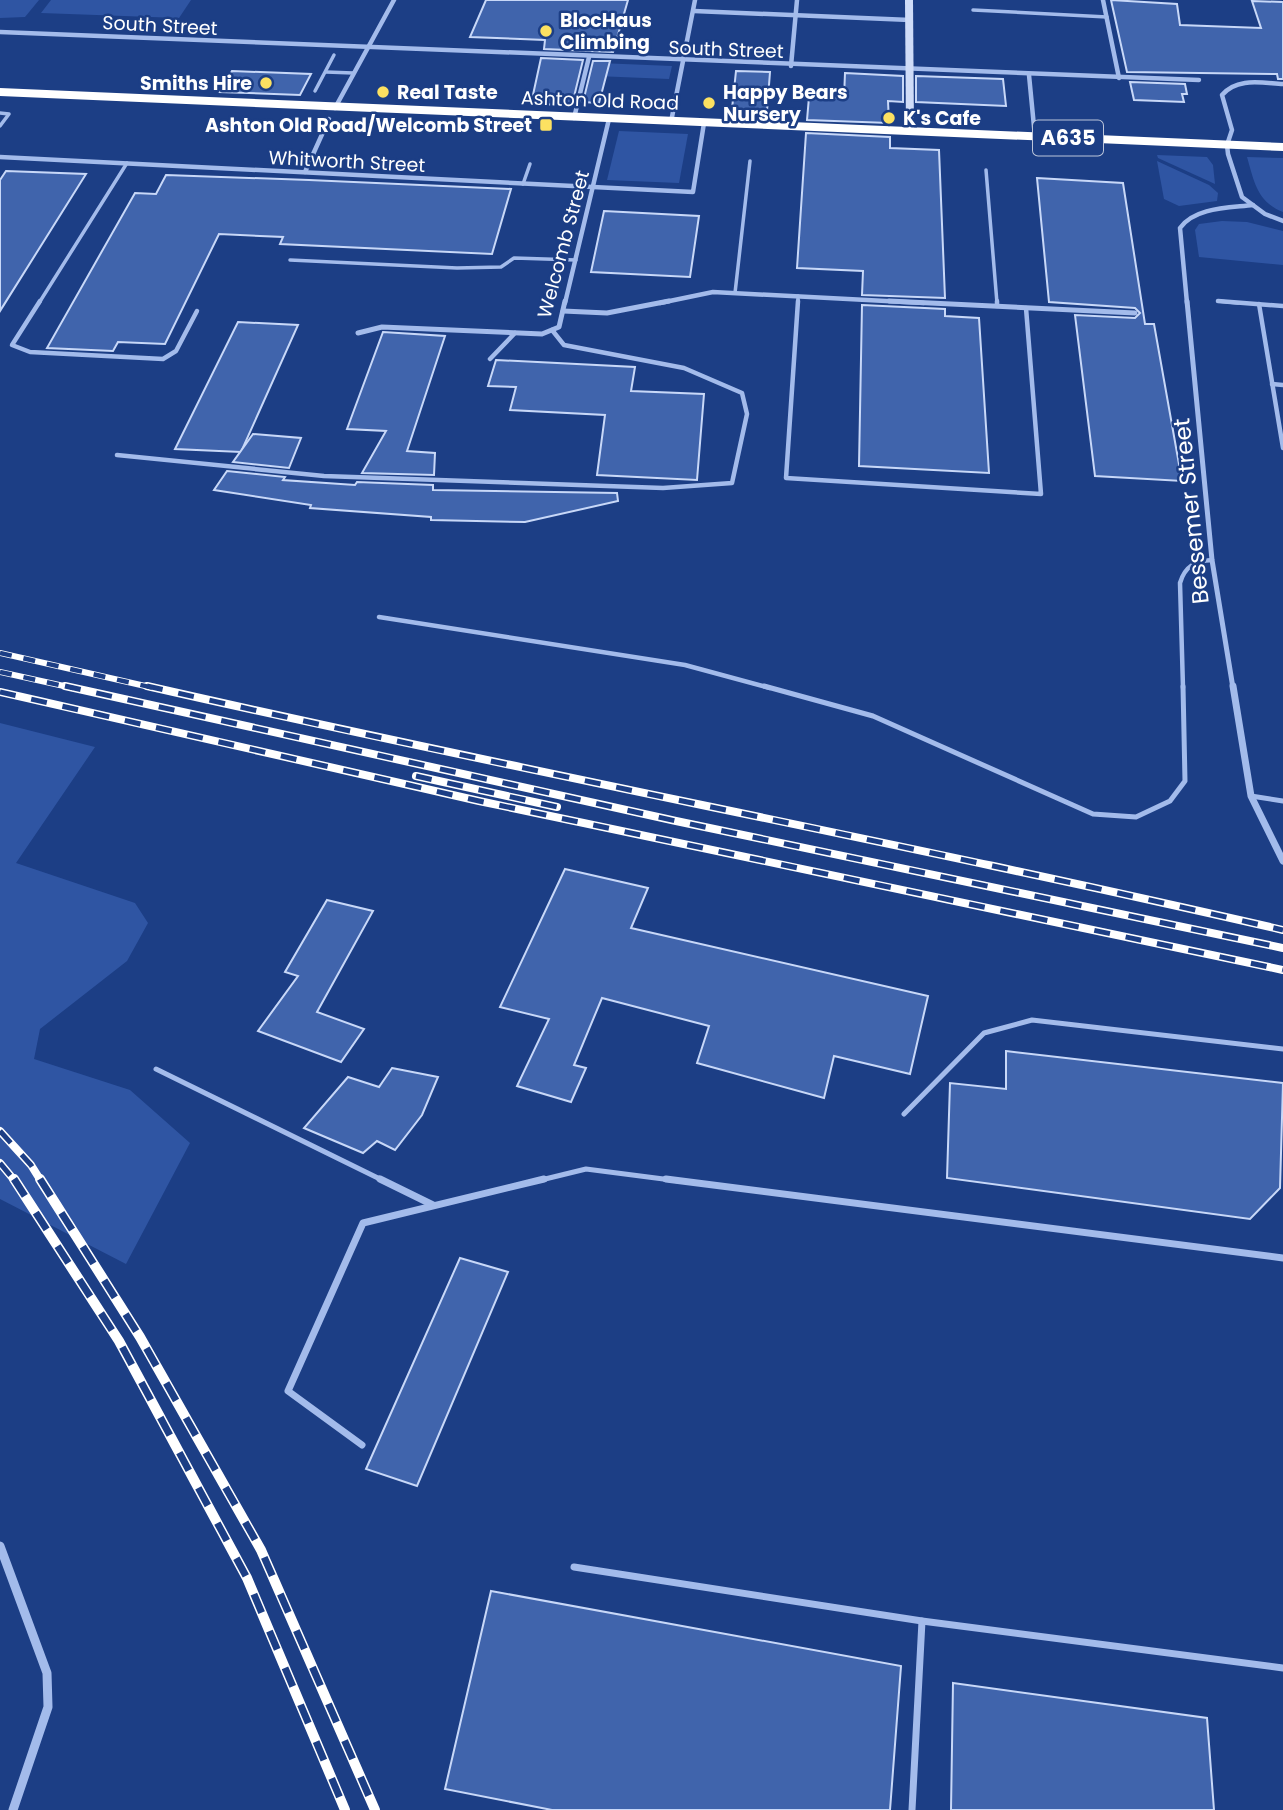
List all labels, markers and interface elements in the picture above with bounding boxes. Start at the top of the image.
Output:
place label: BlocHaus Climbing [560,7,652,56]
street label: South Street [102,9,218,42]
marker: BlocHaus Climbing [538,23,554,39]
street label: South Street [668,34,784,65]
place label: Smiths Hire [140,70,252,97]
marker: Smiths Hire [258,75,274,91]
place label: Real Taste [397,79,498,106]
place label: Happy Bears Nursery [723,79,848,128]
marker: Real Taste [375,84,391,100]
street label: Ashton Old Road [520,84,679,117]
marker: Happy Bears Nursery [701,95,717,111]
place label: K's Cafe [903,105,981,132]
marker: K's Cafe [881,110,897,126]
place label: Ashton Old Road/Welcomb Street [205,112,532,139]
marker: Ashton Old Road/Welcomb Street [538,117,554,133]
road number: A635 [1033,120,1103,156]
street label: Whitworth Street [268,144,426,179]
street label: Welcomb Street [531,167,596,321]
street label: Bessemer Street [1165,417,1217,605]

